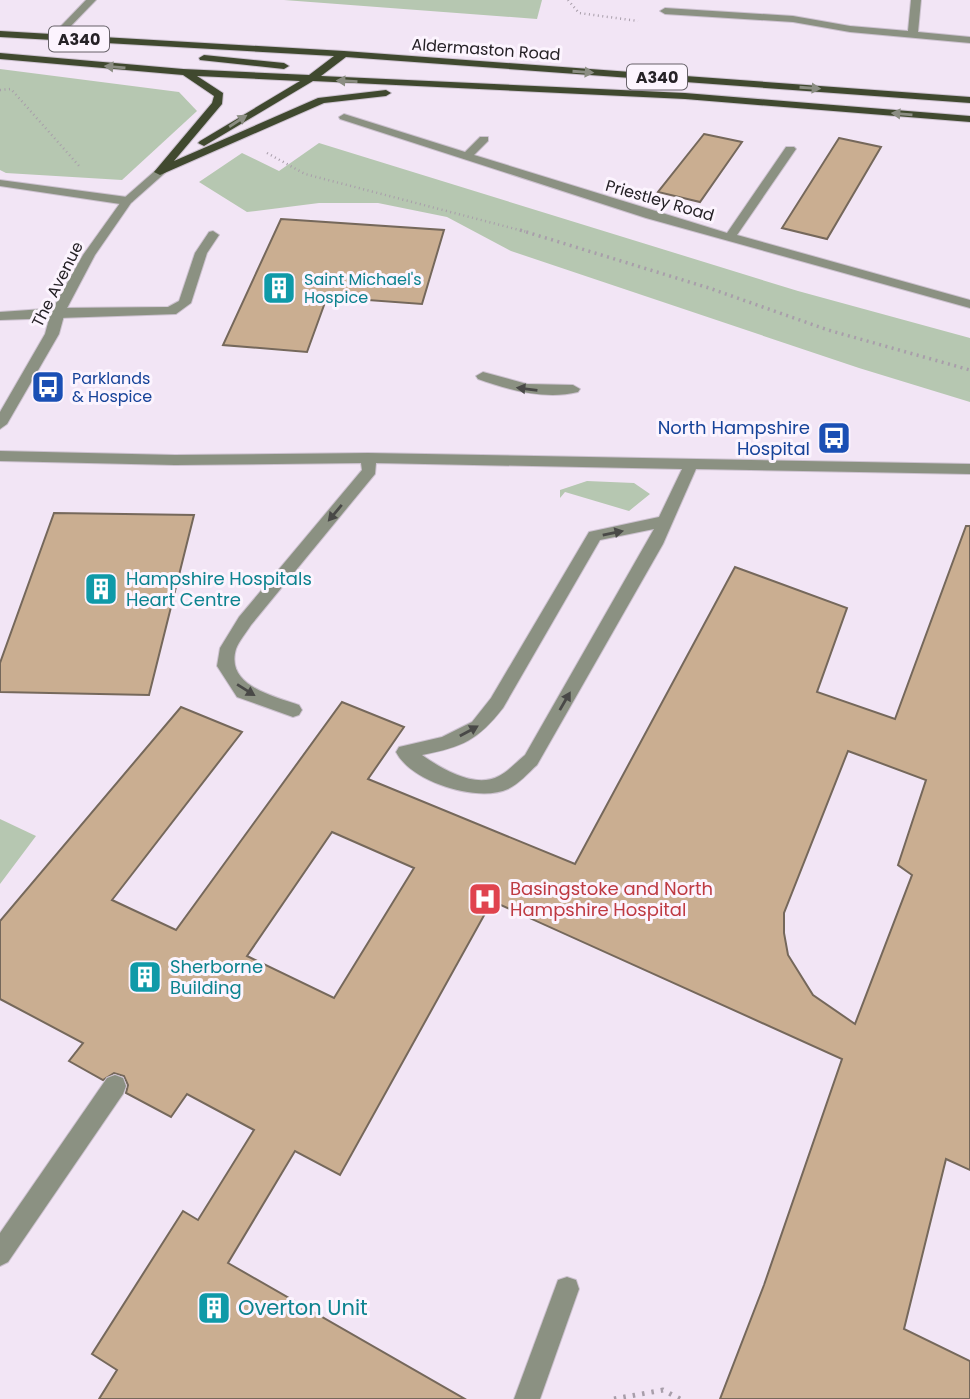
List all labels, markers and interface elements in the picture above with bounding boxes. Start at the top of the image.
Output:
road number: A340 [49,26,109,52]
street label: Aldermaston Road [411,33,561,66]
one-way arrow [104,61,126,72]
road number: A340 [627,64,687,90]
one-way arrow [572,67,594,78]
one-way arrow [336,75,358,86]
one-way arrow [799,83,821,94]
one-way arrow [891,108,913,119]
one-way arrow [228,115,247,128]
street label: Priestley Road [603,174,717,227]
street label: The Avenue [26,237,89,331]
place label: Saint Michael's Hospice [304,268,422,309]
building icon: Saint Michael's Hospice [260,269,298,307]
place label: Parklands & Hospice [72,367,152,408]
bus stop icon: Parklands & Hospice [29,368,67,406]
one-way arrow [516,384,538,395]
place label: North Hampshire Hospital [658,415,810,461]
bus stop icon: North Hampshire Hospital [815,419,853,457]
one-way arrow [328,505,343,522]
one-way arrow [602,527,624,538]
place label: Hampshire Hospitals Heart Centre [126,566,312,612]
building icon: Hampshire Hospitals Heart Centre [82,570,120,608]
one-way arrow [237,684,256,697]
one-way arrow [559,691,571,711]
one-way arrow [459,725,478,737]
place label: Basingstoke and North Hampshire Hospital [510,876,713,922]
hospital icon: Basingstoke and North Hampshire Hospital [466,880,504,918]
place label: Sherborne Building [170,954,263,1000]
building icon: Sherborne Building [126,958,164,996]
building icon: Overton Unit [195,1289,233,1327]
place label: Overton Unit [238,1293,368,1322]

